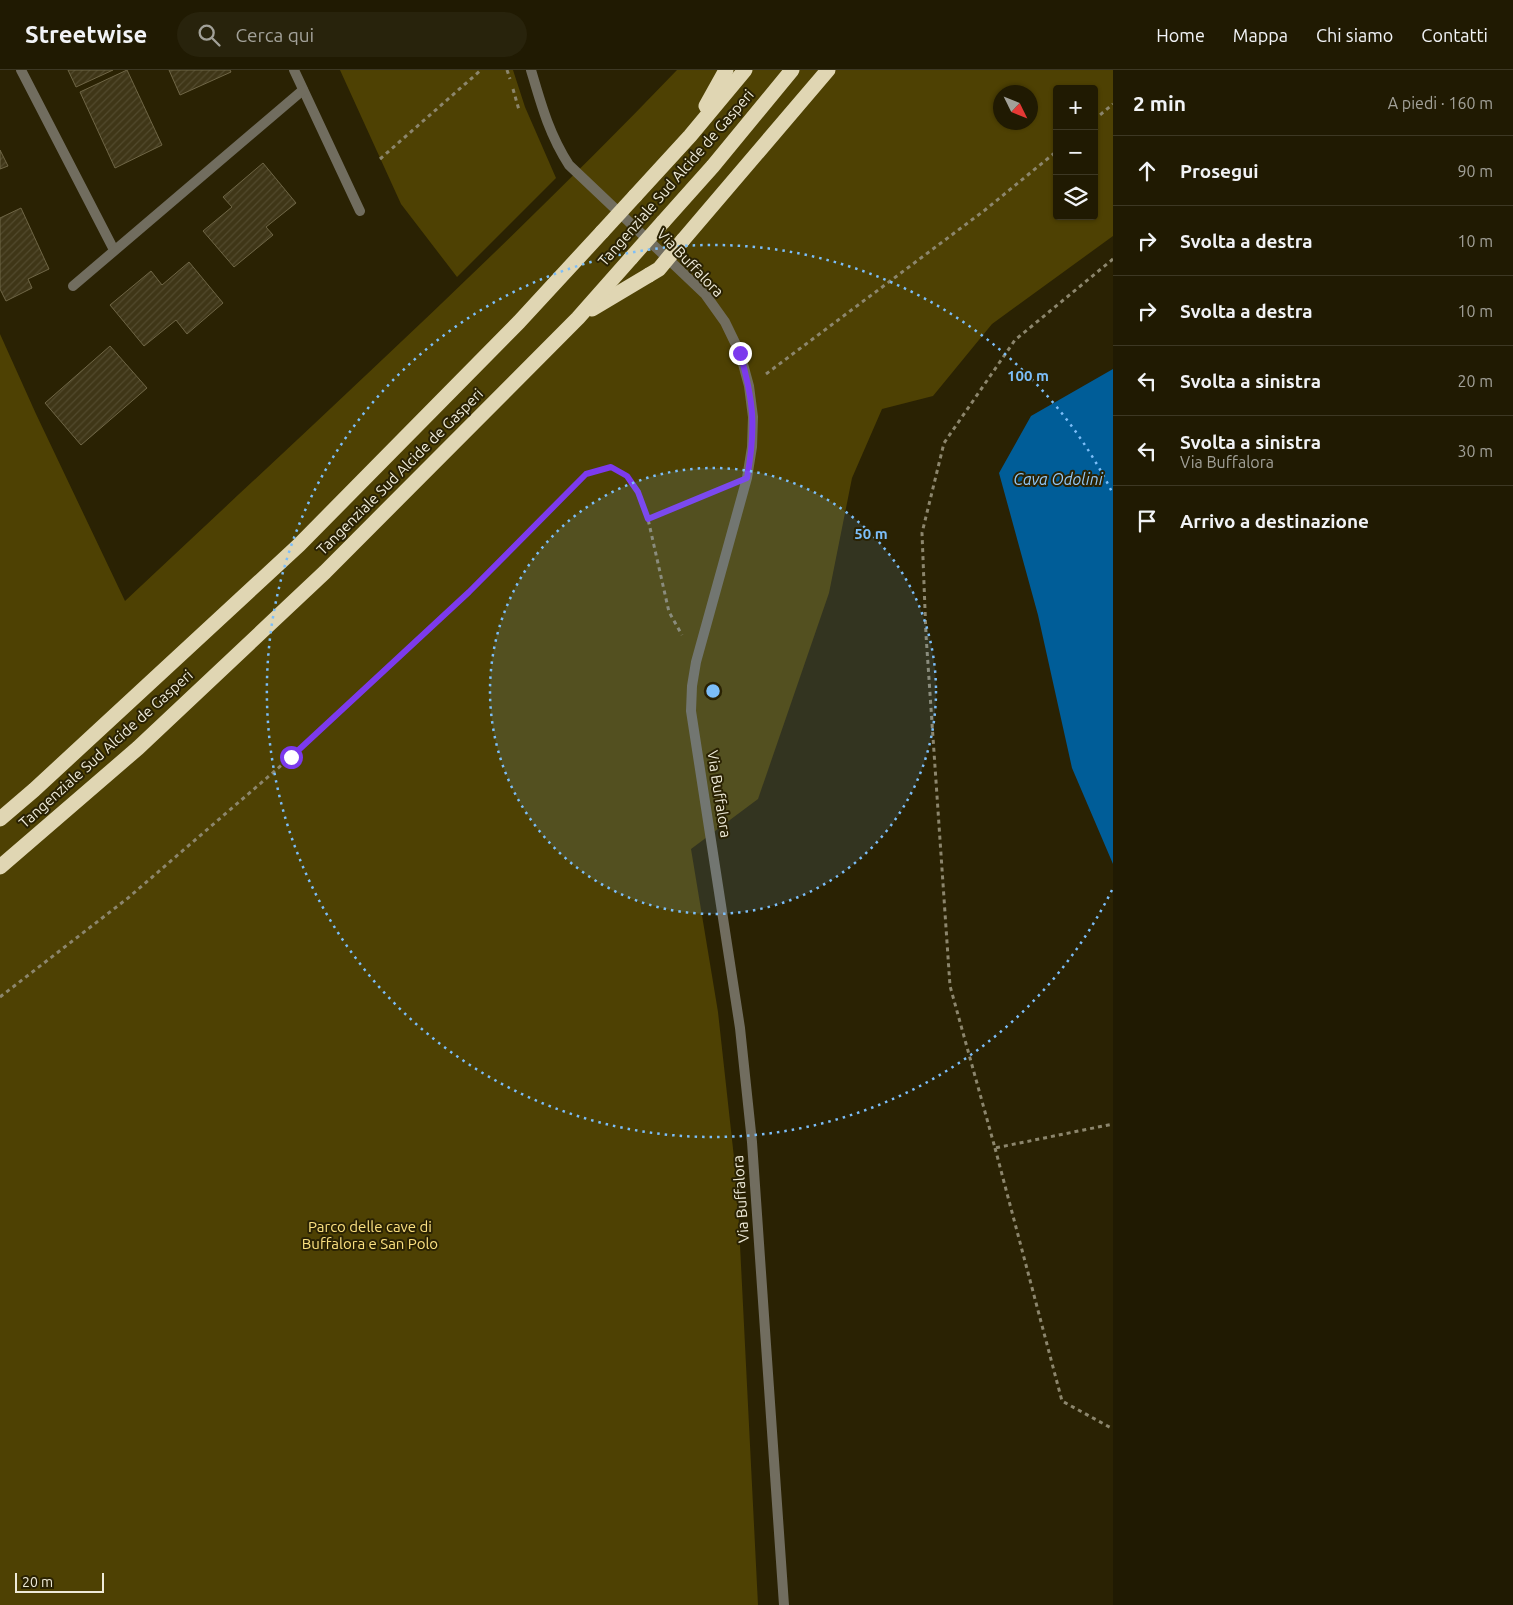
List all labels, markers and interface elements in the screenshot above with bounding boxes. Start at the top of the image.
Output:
search box [177,12,527,57]
text: Streetwise [25,21,147,48]
icon: search [195,21,223,49]
text: Cerca qui [235,24,314,46]
text: Home [1156,25,1205,45]
text: Mappa [1233,25,1288,45]
text: Chi siamo [1316,25,1393,45]
text: Contatti [1421,25,1488,45]
north arrow [993,85,1038,130]
map controls [1053,85,1098,220]
button: + [1053,85,1098,130]
street label: Tangenziale Sud Alcide de Gasperi [594,86,757,269]
text: 2 min [1133,91,1186,115]
text: A piedi · 160 m [1388,94,1493,112]
button: − [1053,130,1098,175]
icon: ahead [1133,157,1161,185]
text: Prosegui [1180,160,1259,182]
text: 90 m [1457,162,1493,180]
button: layers [1053,175,1098,220]
street label: Via Buffalora [654,225,727,300]
icon: right [1133,227,1161,255]
text: Svolta a destra [1180,230,1313,252]
text: 10 m [1457,232,1493,250]
icon: right [1133,297,1161,325]
text: Svolta a destra [1180,300,1313,322]
text: 10 m [1457,302,1493,320]
route end [729,342,752,365]
text: 100 m [1007,367,1049,384]
icon: left [1133,367,1161,395]
text: Svolta a sinistra [1180,370,1321,392]
text: 20 m [1457,372,1493,390]
street label: Tangenziale Sud Alcide de Gasperi [313,385,486,558]
text: Svolta a sinistra [1180,431,1321,453]
icon: left [1133,437,1161,465]
text: 30 m [1457,442,1493,460]
text: Via Buffalora [1180,453,1274,471]
water label: Cava Odolini [1013,470,1104,488]
icon: arrive [1133,507,1161,535]
text: Arrivo a destinazione [1180,510,1369,532]
text: 50 m [854,525,888,542]
street label: Tangenziale Sud Alcide de Gasperi [15,666,196,831]
centre of rings [704,682,722,700]
route start [280,746,303,769]
street label: Via Buffalora [704,749,735,839]
street label: Via Buffalora [729,1154,752,1244]
park label: Parco delle cave di Buffalora e San Polo [302,1218,438,1252]
scale bar [15,1570,104,1593]
text: 20 m [22,1574,53,1590]

